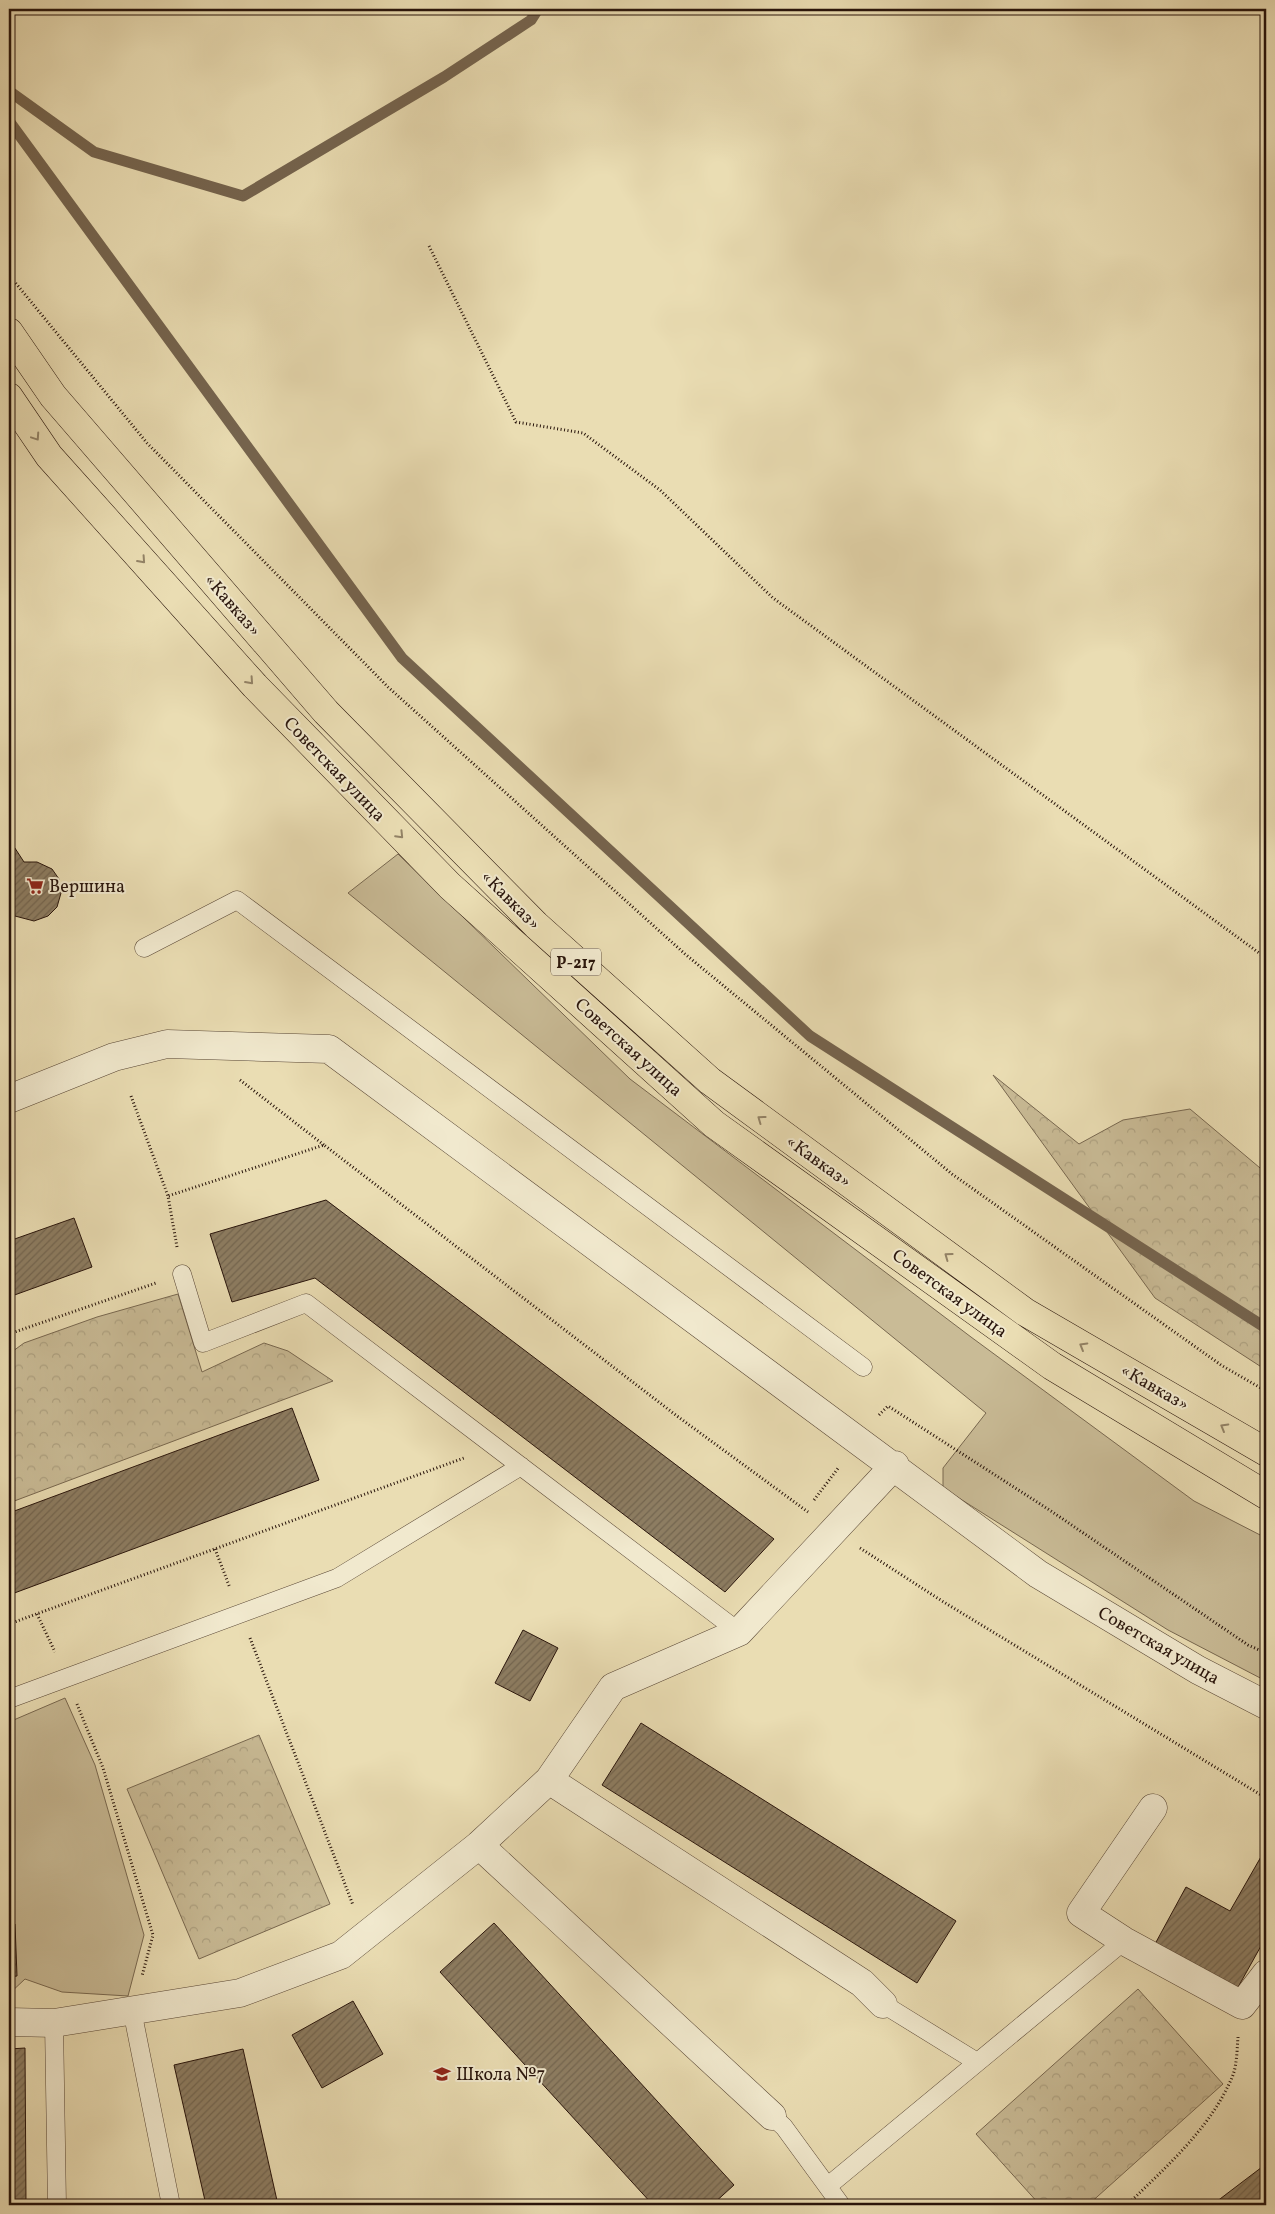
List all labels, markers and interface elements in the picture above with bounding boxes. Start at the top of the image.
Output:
one-way arrow [30,431,39,441]
one-way arrow [136,554,145,563]
street label: «Кавказ» [198,569,266,643]
one-way arrow [244,676,253,685]
street label: Советская улица [277,712,391,828]
one-way arrow [394,830,403,839]
street label: «Кавказ» [475,866,545,936]
place label: Вершина [49,875,125,900]
supermarket icon: Вершина [25,876,45,896]
road number: Р-217 [551,949,601,976]
street label: Советская улица [569,993,687,1103]
one-way arrow [758,1116,767,1124]
street label: «Кавказ» [780,1130,856,1194]
street label: Советская улица [886,1244,1012,1345]
one-way arrow [944,1253,954,1262]
one-way arrow [1080,1342,1089,1352]
street label: «Кавказ» [1115,1359,1193,1418]
one-way arrow [1220,1424,1229,1434]
street label: Советская улица [1093,1601,1224,1691]
place label: Школа №7 [456,2063,545,2088]
school or university icon: Школа №7 [432,2064,452,2084]

